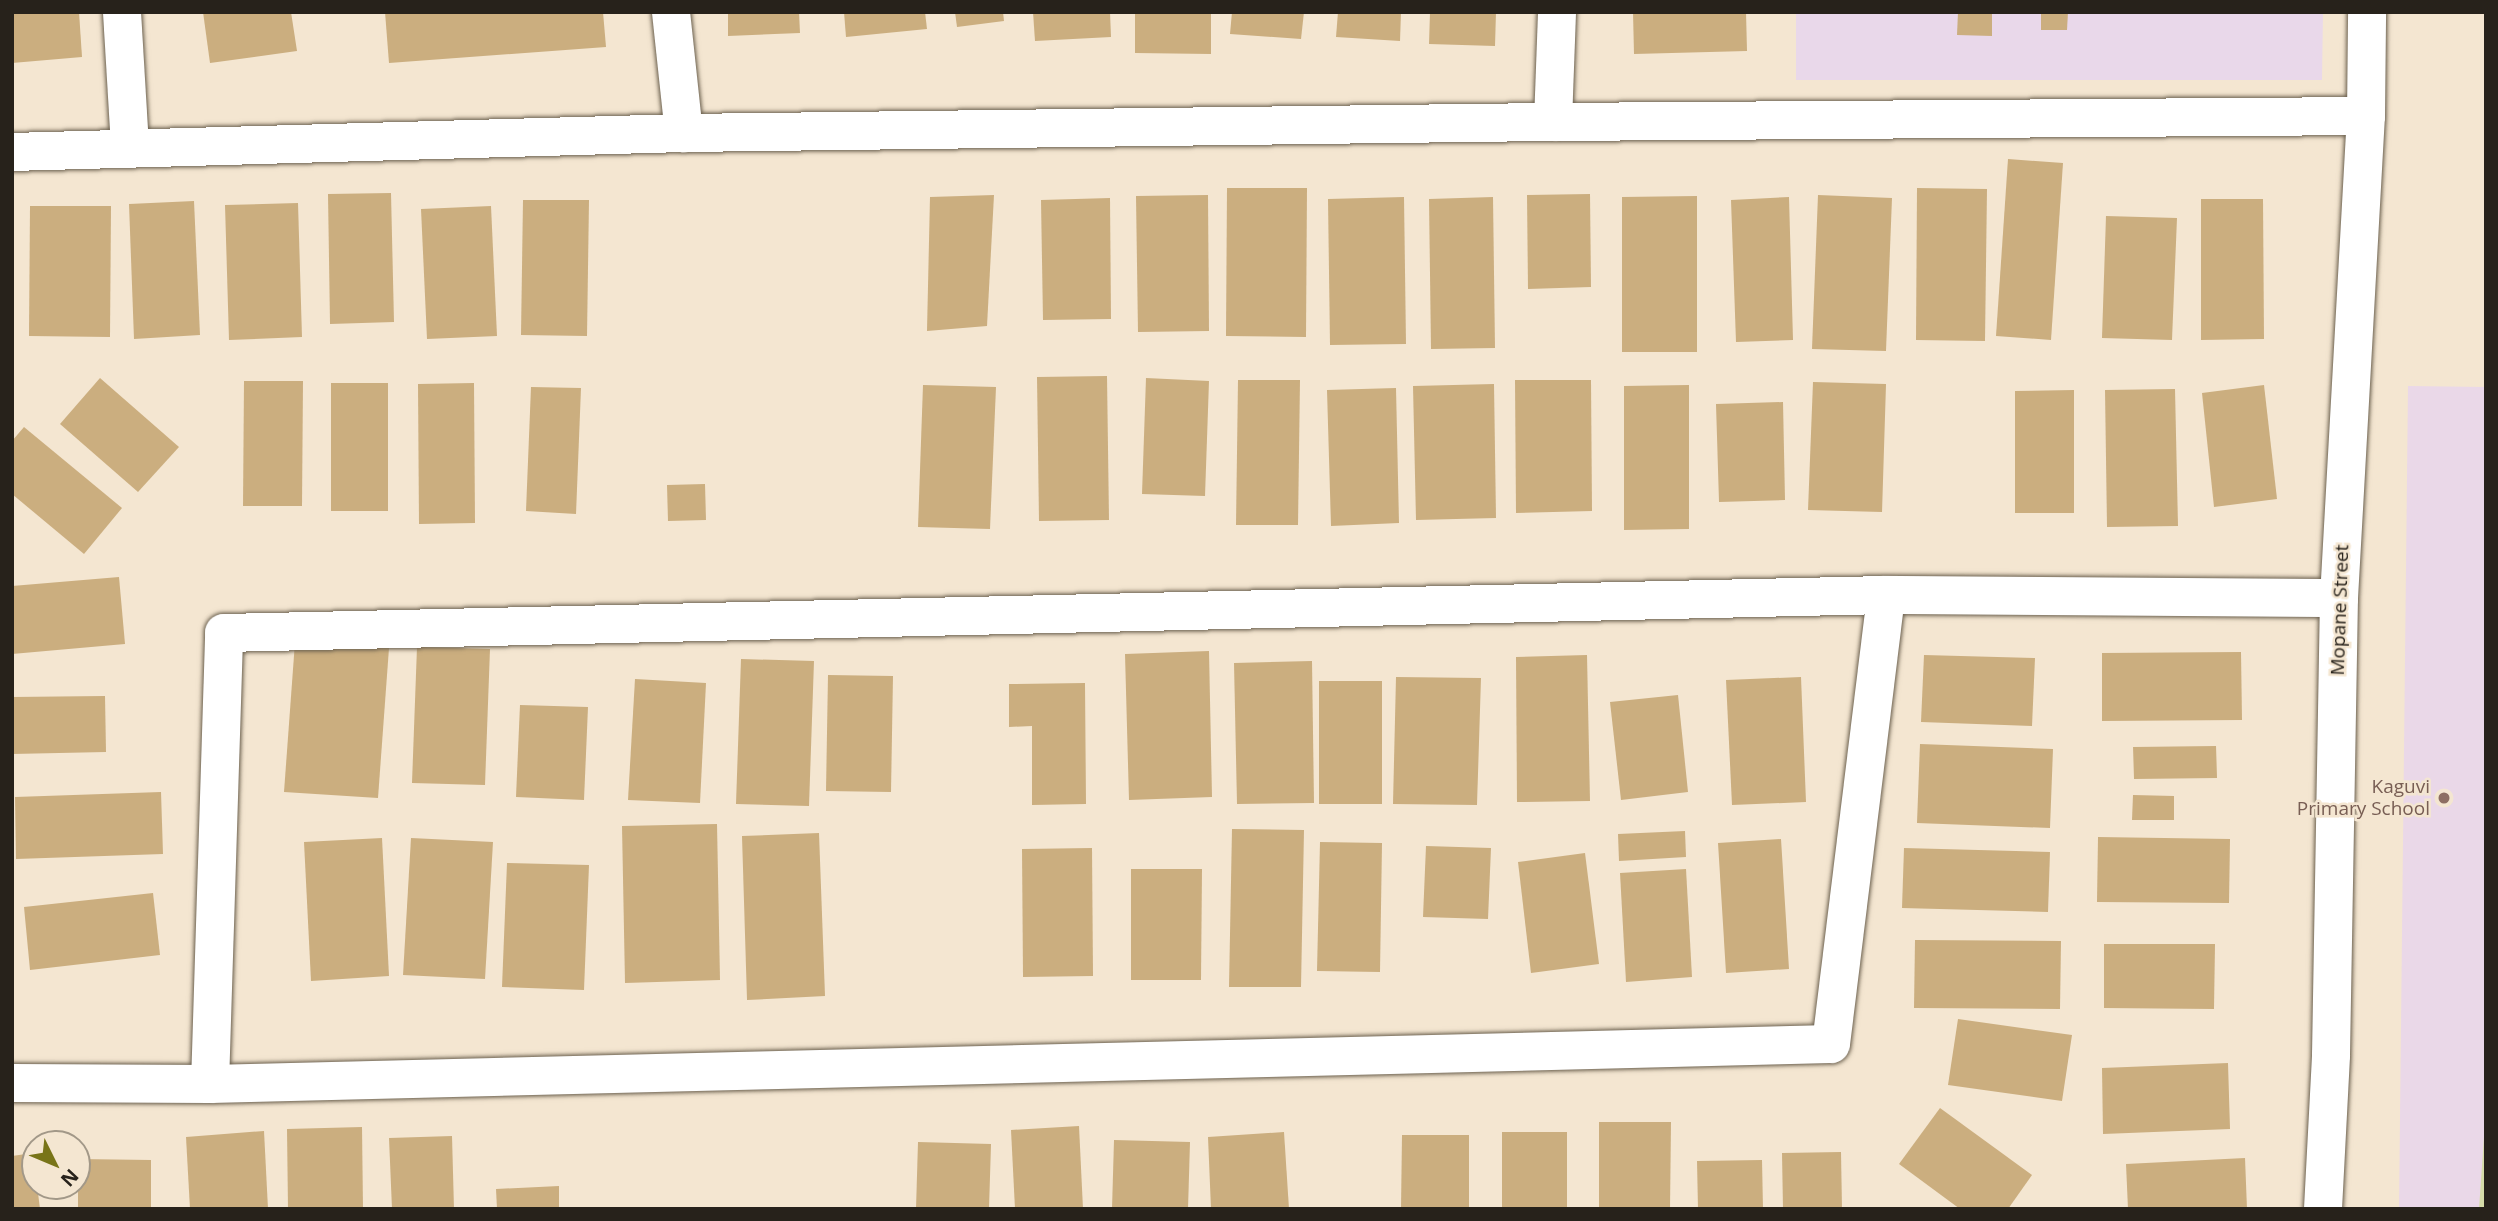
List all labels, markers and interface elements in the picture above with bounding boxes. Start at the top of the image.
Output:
street label: Mopane Street [2326,544,2354,676]
place label: Kaguvi Primary School [2297,776,2430,820]
marker: Kaguvi Primary School [2436,790,2452,806]
north arrow [21,1130,91,1200]
text: N [55,1163,85,1192]

